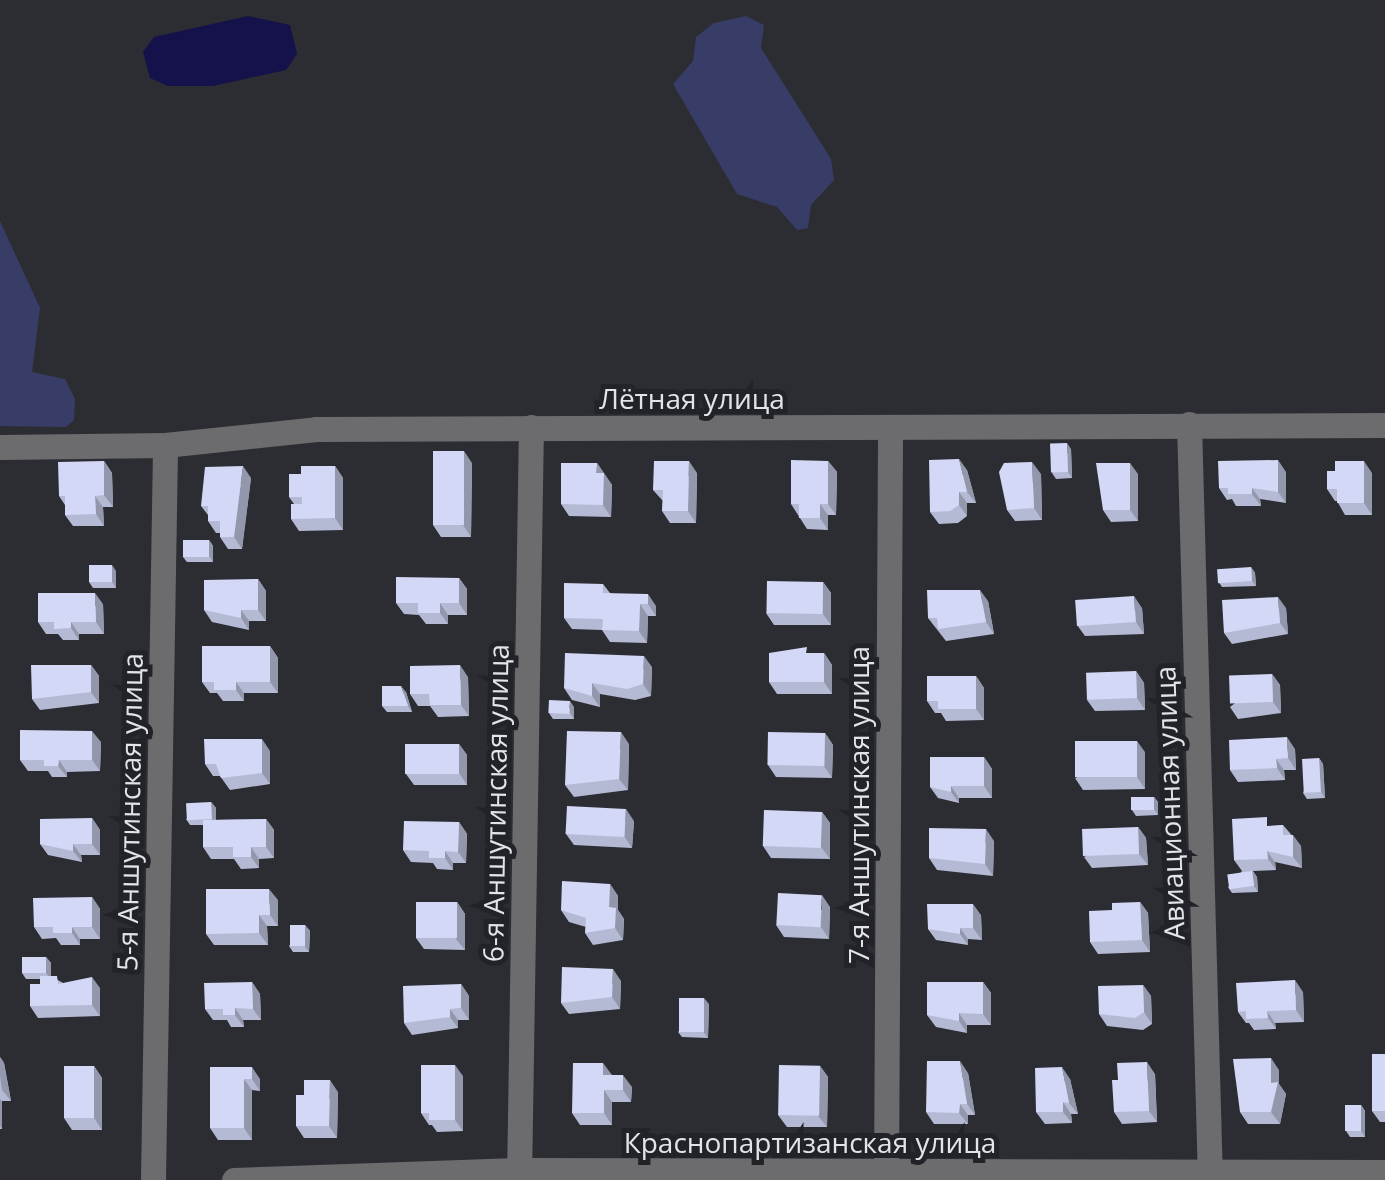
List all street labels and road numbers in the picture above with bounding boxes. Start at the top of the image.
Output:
street label: Лётная улица [599,381,785,415]
street label: 6-я Аншутинская улица [475,644,515,962]
street label: 7-я Аншутинская улица [841,646,875,964]
street label: 5-я Аншутинская улица [109,653,149,971]
street label: Авиационная улица [1147,665,1191,941]
street label: Краснопартизанская улица [624,1125,996,1159]

